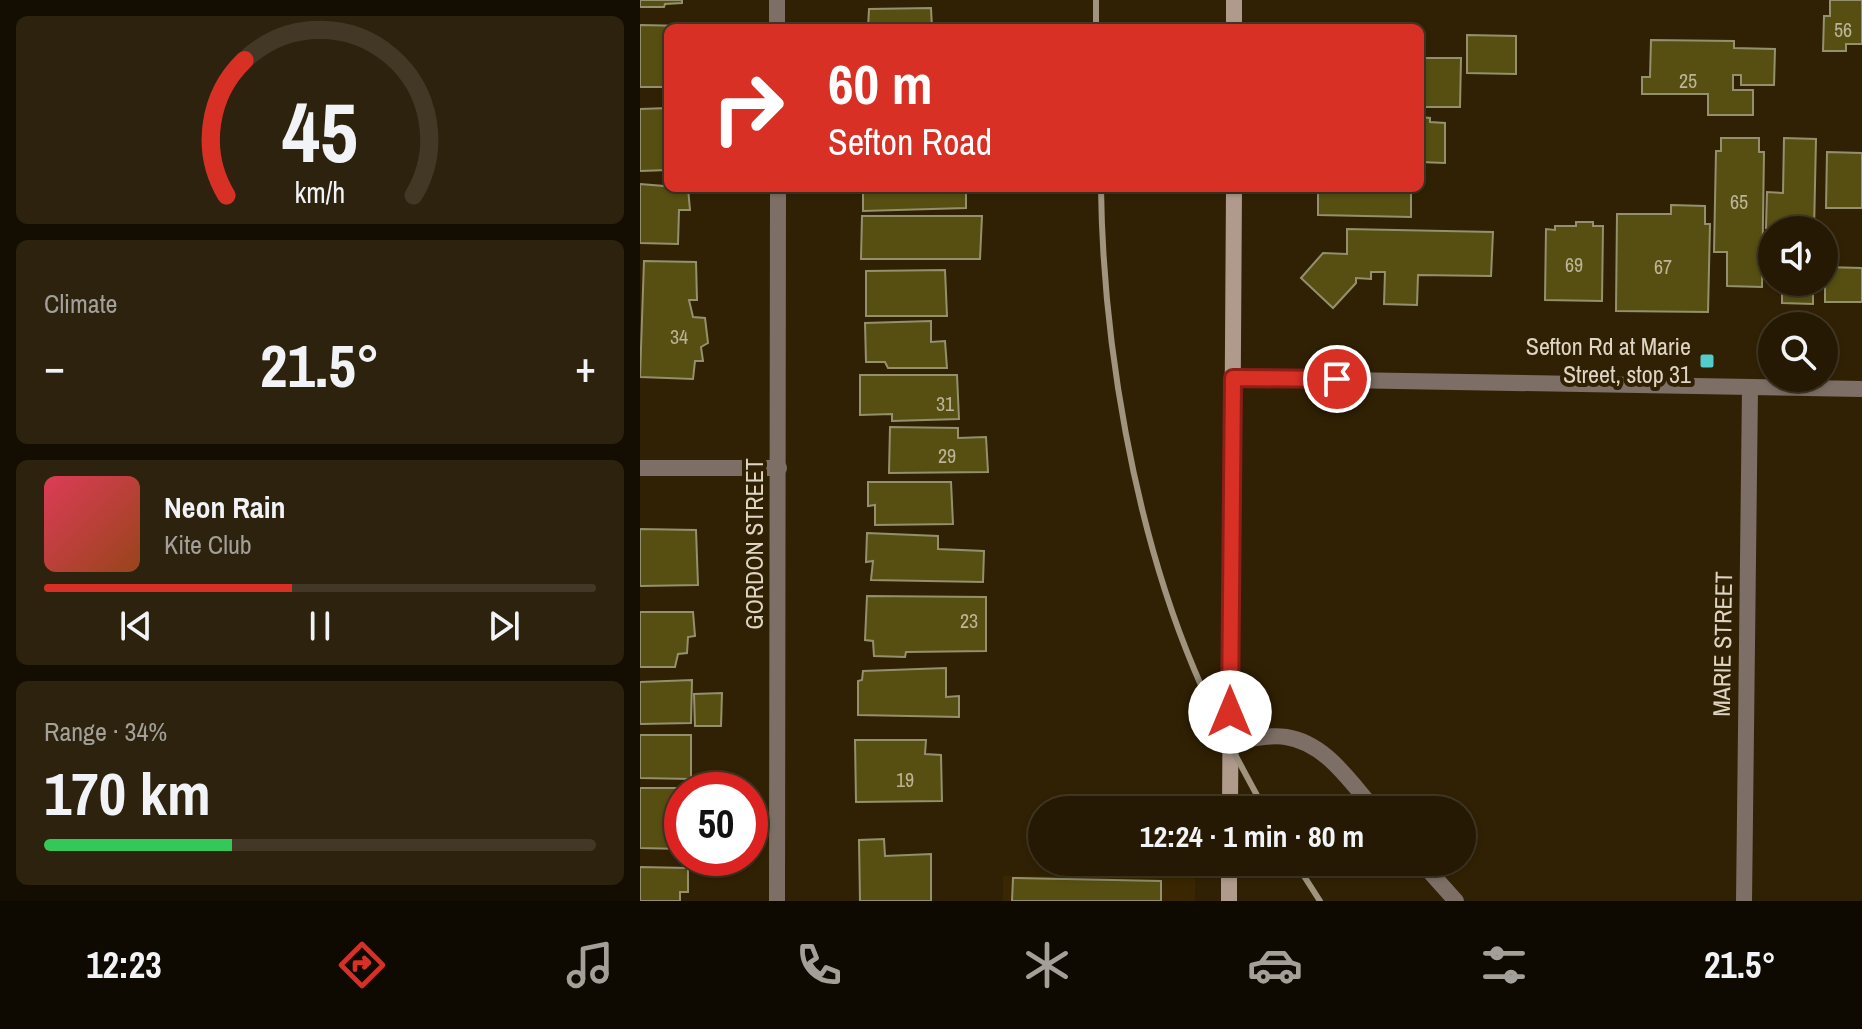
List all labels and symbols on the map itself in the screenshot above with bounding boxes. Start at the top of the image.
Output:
house number: 56 [1834,16,1852,43]
house number: 25 [1679,67,1697,94]
house number: 65 [1730,188,1748,215]
house number: 69 [1565,251,1583,278]
house number: 67 [1654,253,1672,280]
house number: 34 [670,323,688,350]
place label: Sefton Rd at Marie Street, stop 31 [1526,330,1691,390]
pin [1303,345,1371,413]
marker: Sefton Rd at Marie Street, stop 31 [1698,352,1716,370]
house number: 31 [936,390,954,417]
house number: 29 [938,442,956,469]
street label: GORDON STREET [738,458,770,630]
street label: MARIE STREET [1705,571,1739,717]
house number: 23 [960,607,978,634]
position arrow [1188,670,1272,754]
house number: 19 [896,766,914,793]
speed limit sign: 50 [664,772,768,876]

